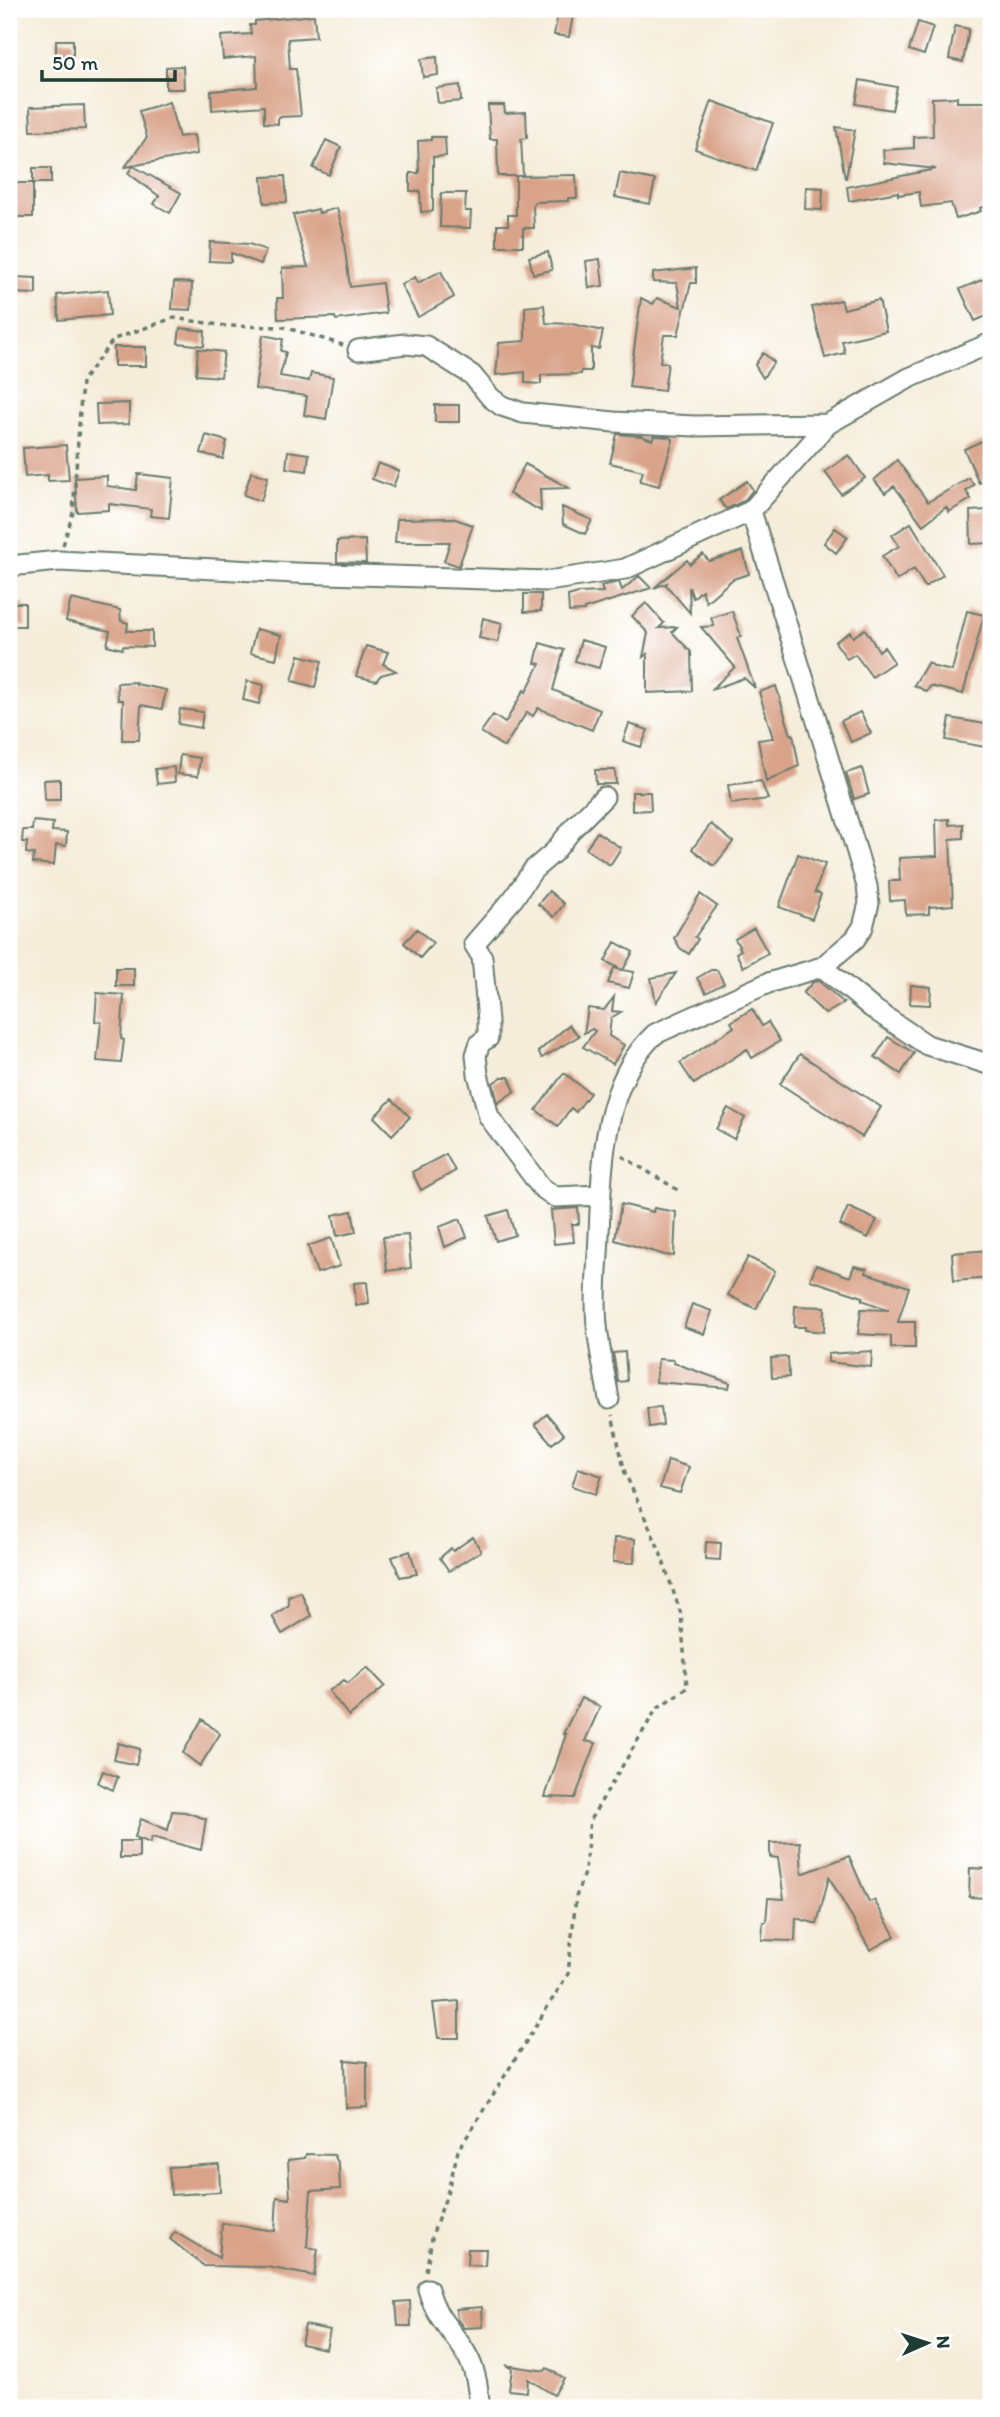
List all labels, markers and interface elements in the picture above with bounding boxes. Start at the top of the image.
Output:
scale bar [42,38,175,82]
text: 50 m [52,50,99,75]
north arrow [892,2308,962,2378]
text: N [932,2335,955,2349]

